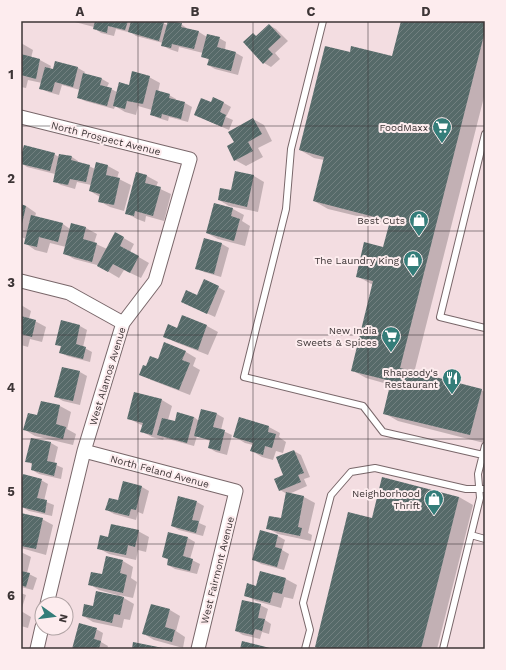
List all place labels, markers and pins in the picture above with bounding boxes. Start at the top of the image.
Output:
supermarket icon: FoodMaxx [431,116,453,144]
place label: FoodMaxx [379,122,428,133]
shop icon: Best Cuts [408,209,430,237]
place label: Best Cuts [357,215,405,226]
shop icon: The Laundry King [402,249,424,277]
place label: The Laundry King [314,255,400,266]
place label: New India Sweets & Spices [297,325,377,348]
supermarket icon: New India Sweets & Spices [380,325,402,353]
place label: Rhapsody's Restaurant [383,367,439,390]
restaurant icon: Rhapsody's Restaurant [441,367,463,395]
place label: Neighborhood Thrift [352,488,421,511]
shop icon: Neighborhood Thrift [423,488,445,516]

